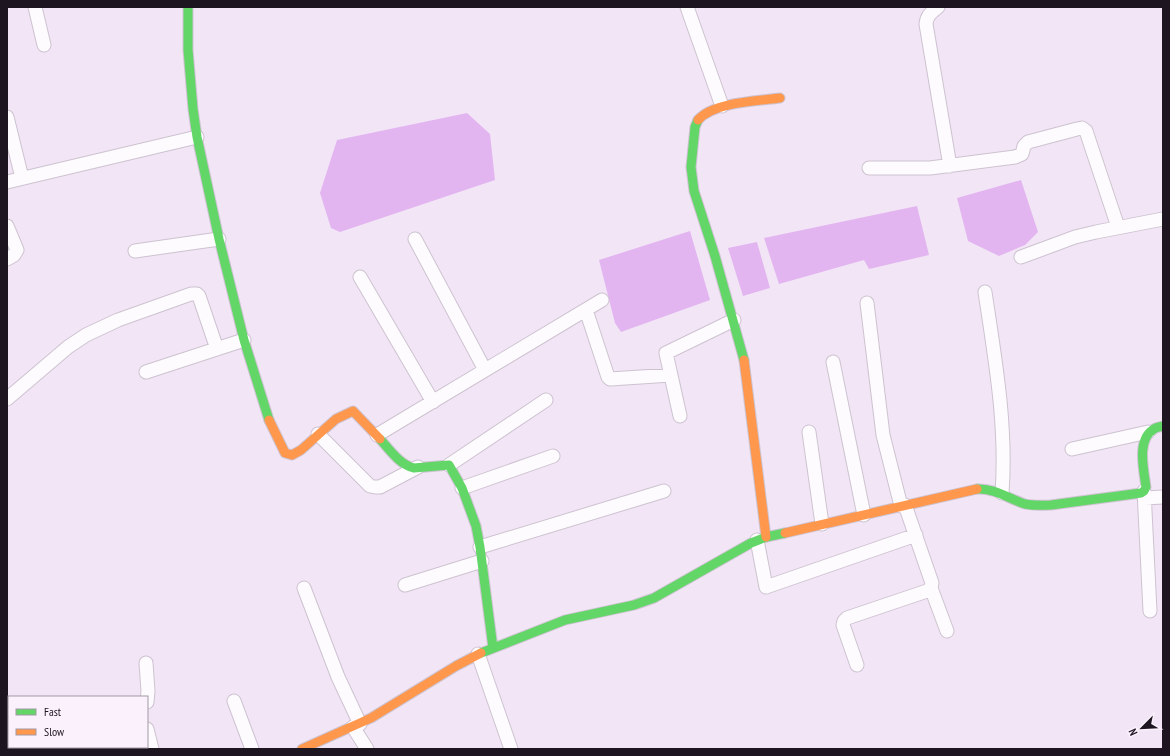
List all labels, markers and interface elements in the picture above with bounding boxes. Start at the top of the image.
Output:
legend [8,696,148,748]
text: Fast [44,704,62,719]
north arrow [1122,708,1162,748]
text: Slow [44,724,65,739]
text: N [1125,726,1140,738]

